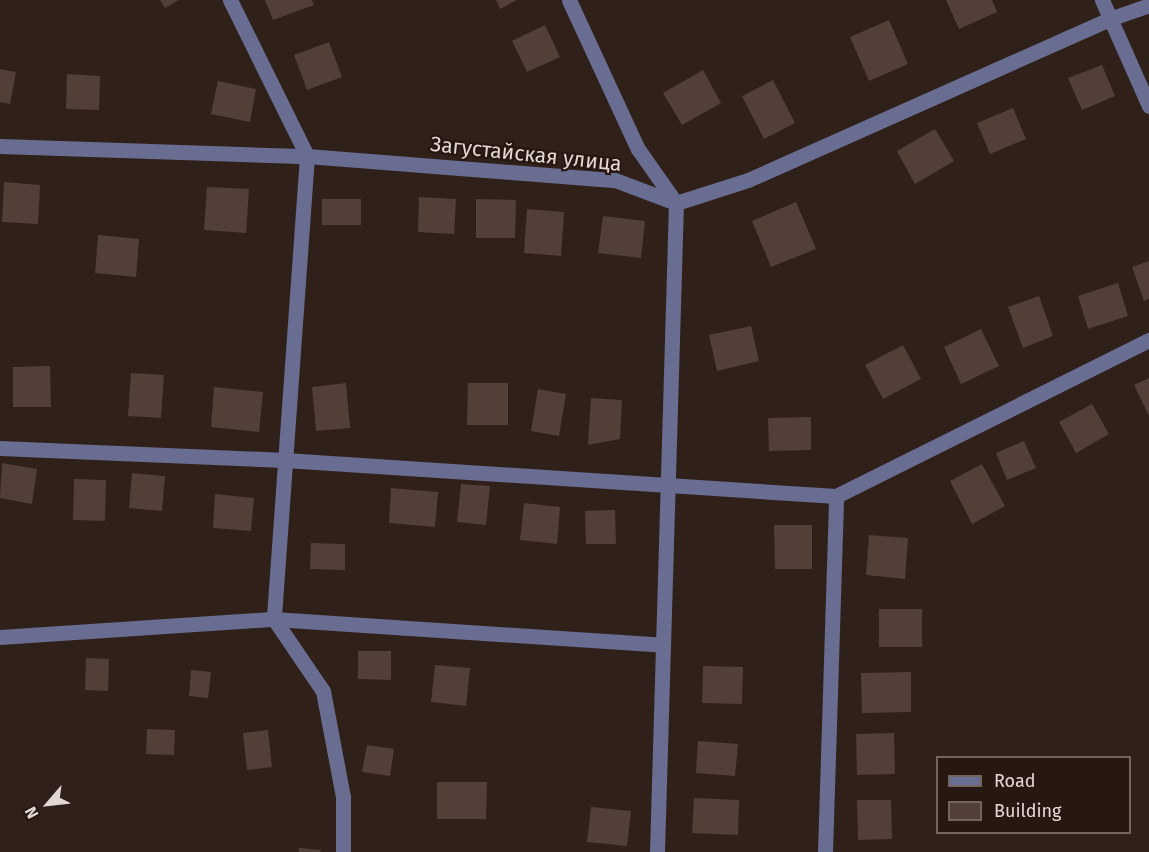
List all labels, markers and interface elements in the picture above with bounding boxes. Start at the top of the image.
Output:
street label: Загустайская улица [429,131,623,177]
legend [936,756,1131,834]
text: Road [994,770,1036,792]
north arrow [18,774,78,834]
text: Building [994,800,1061,822]
text: N [21,804,43,822]

